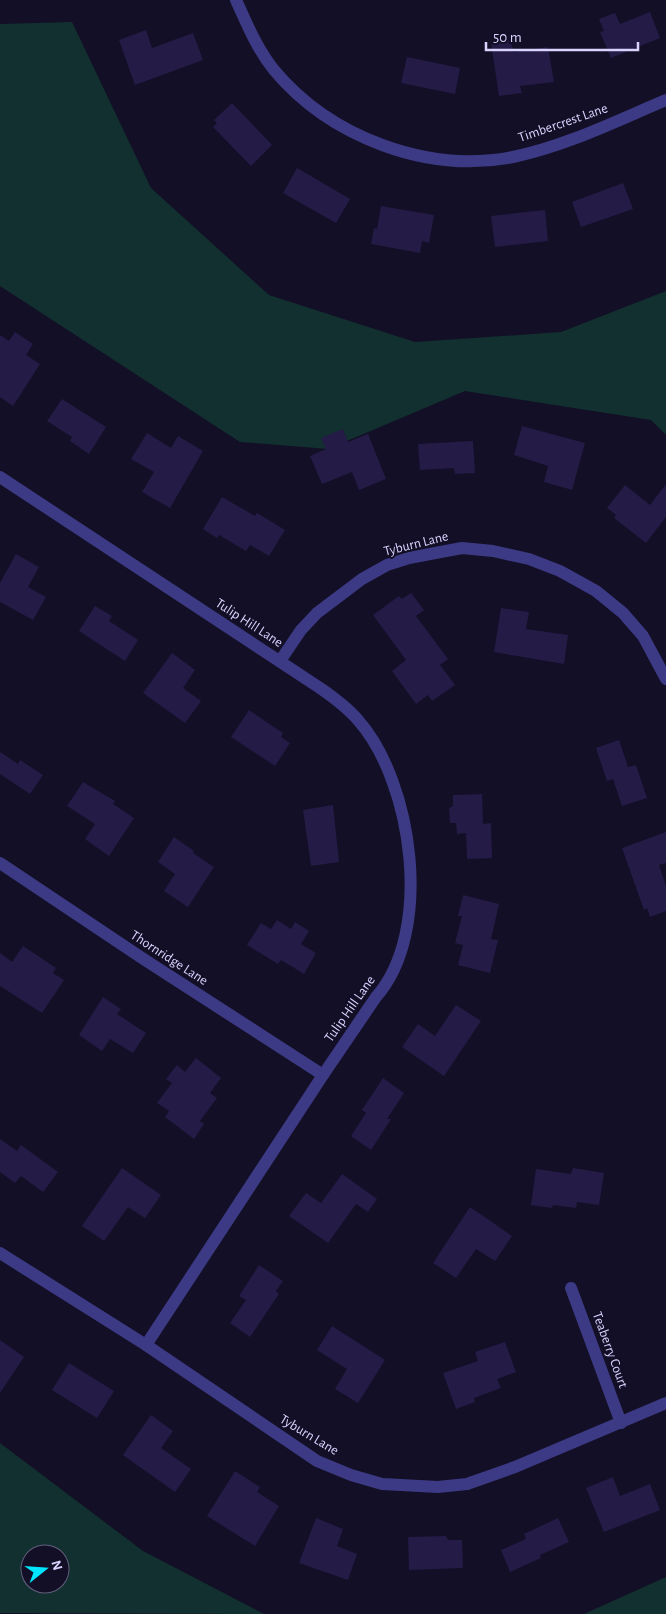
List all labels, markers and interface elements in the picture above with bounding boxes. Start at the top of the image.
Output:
scale bar [486,20,638,52]
text: 50 m [493,30,522,45]
street label: Timbercrest Lane [516,101,610,145]
street label: Tyburn Lane [382,529,450,559]
street label: Tulip Hill Lane [213,596,285,650]
street label: Thornridge Lane [128,928,210,988]
street label: Tulip Hill Lane [322,973,378,1045]
street label: Teaberry Court [590,1310,630,1390]
street label: Tyburn Lane [277,1412,341,1458]
north arrow [20,1544,70,1594]
text: N [48,1559,65,1572]

